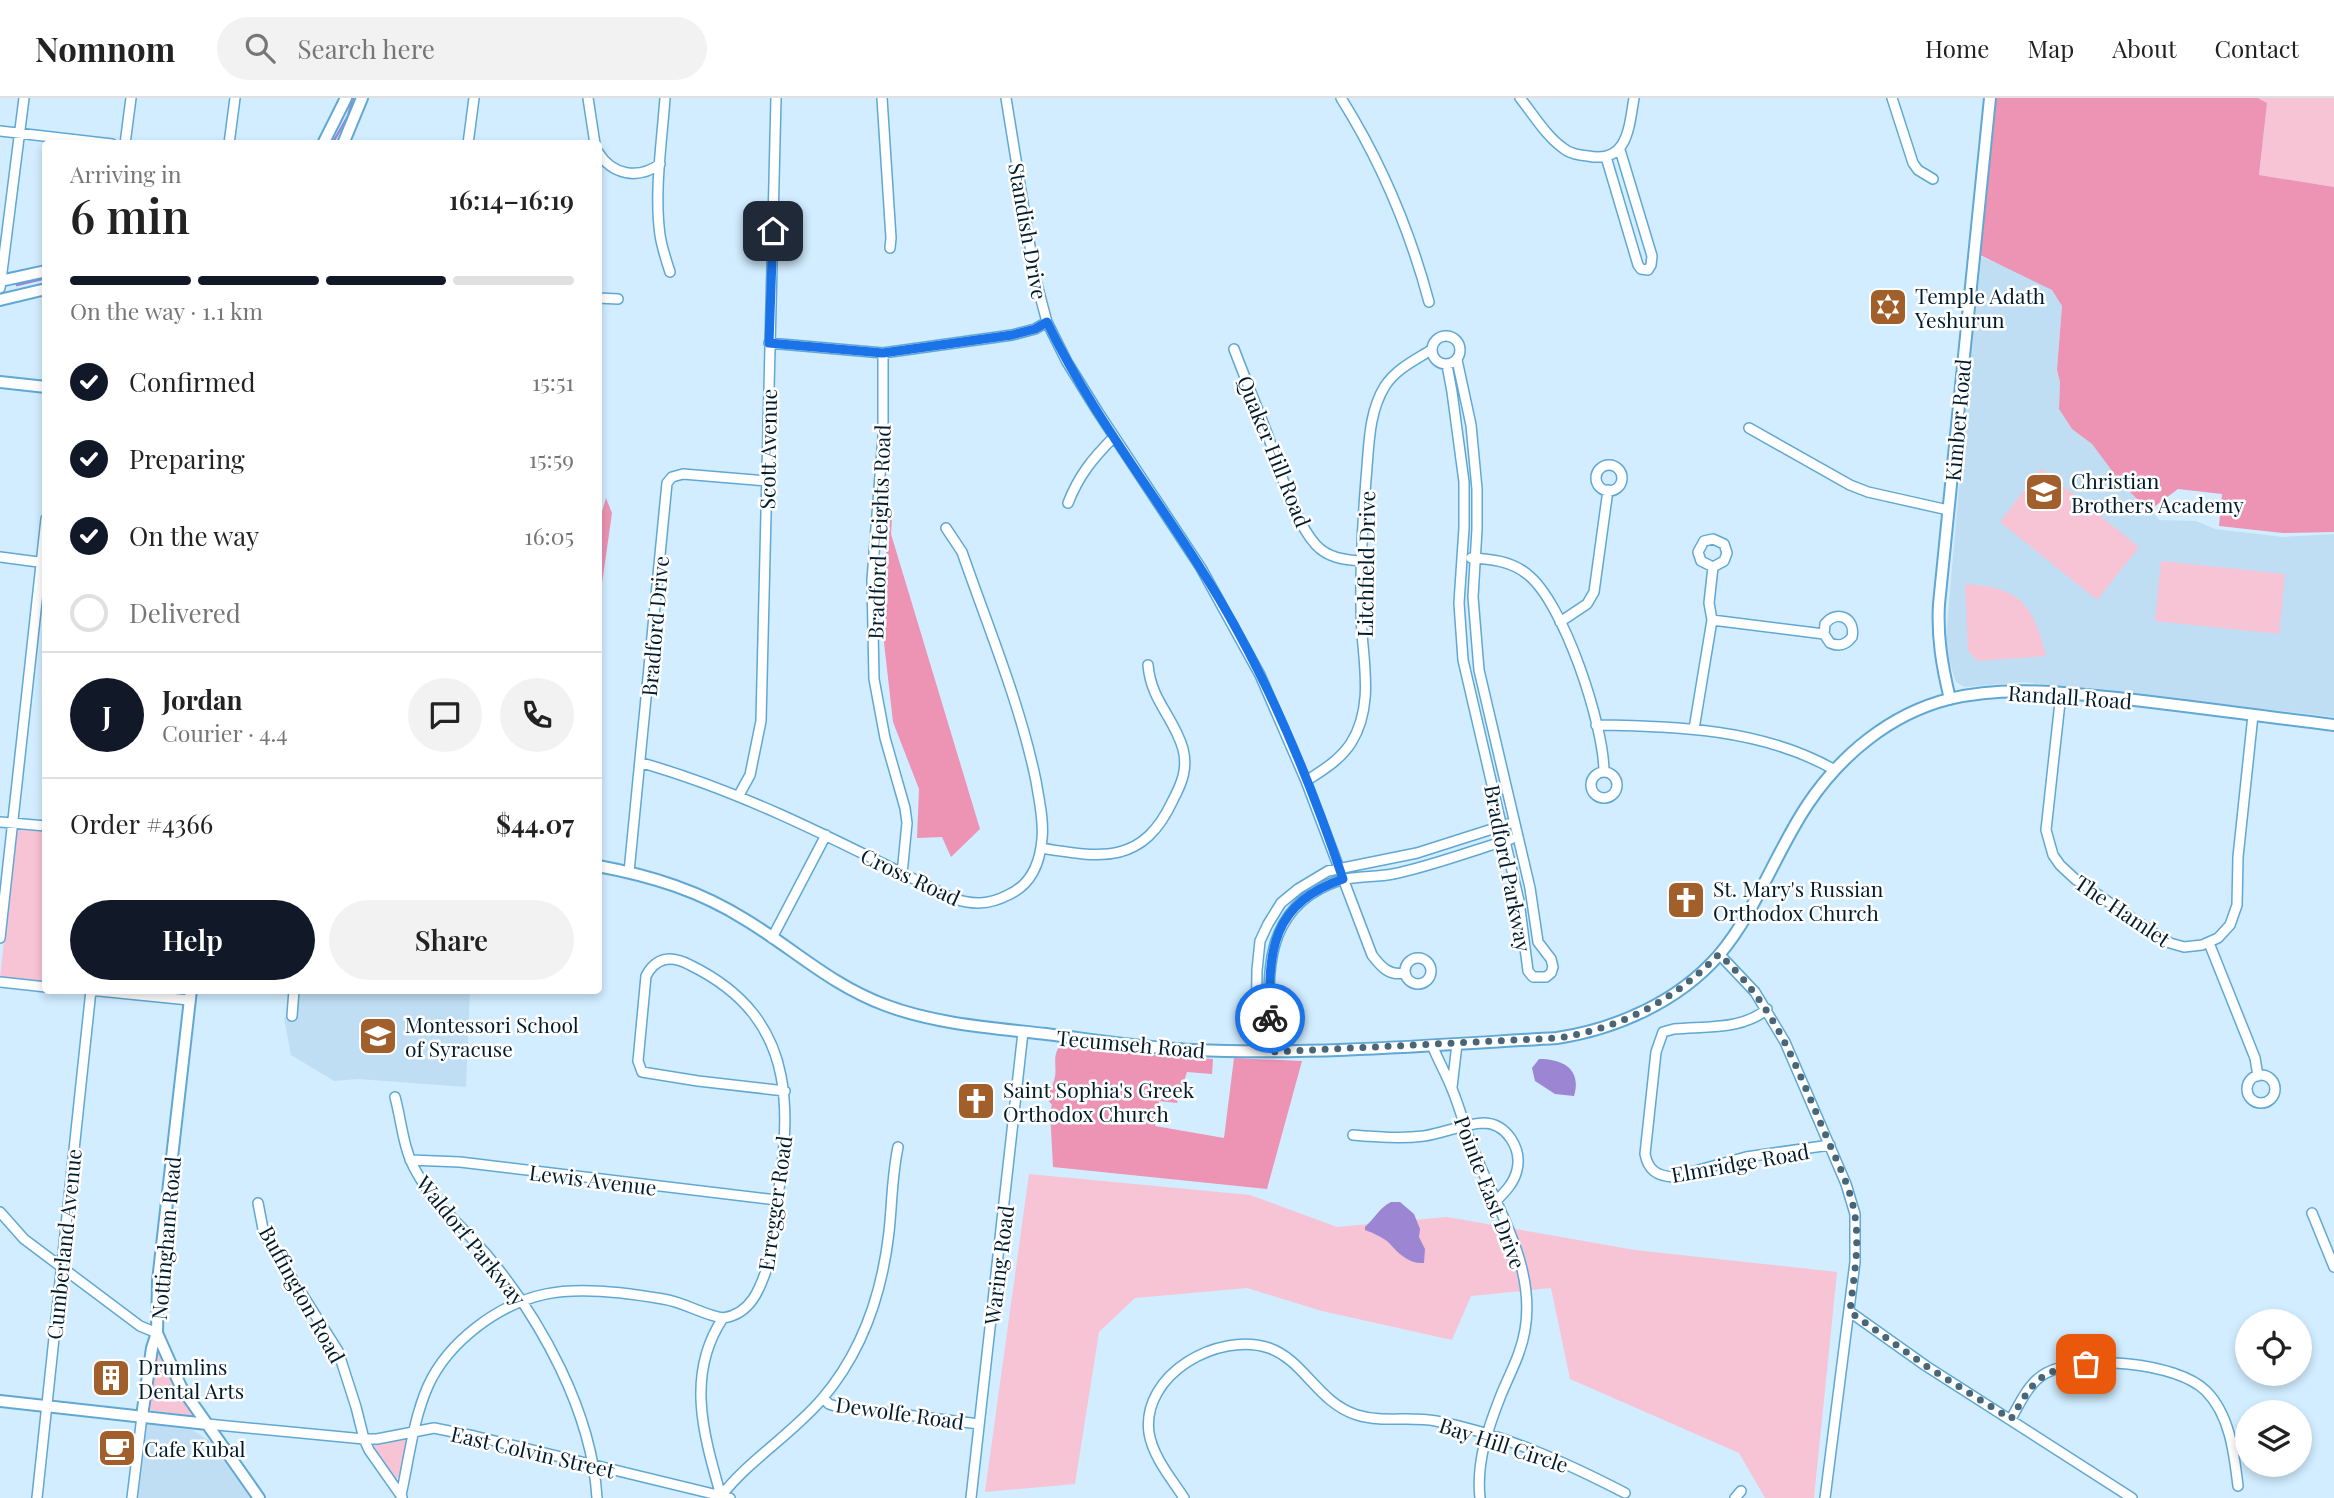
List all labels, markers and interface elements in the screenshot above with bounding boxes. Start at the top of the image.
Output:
search box [217,17,707,80]
text: Nomnom [35,26,175,70]
icon: search [241,29,279,67]
text: Search here [297,31,435,66]
text: Home [1925,32,1989,64]
text: Map [2027,32,2074,64]
text: About [2112,32,2176,64]
text: Contact [2214,32,2299,64]
text: Arriving in [70,158,182,189]
street label: Standish Drive [1003,160,1055,302]
text: 16:14–16:19 [449,182,574,217]
text: 6 min [70,184,190,246]
pin [743,201,803,261]
icon: home [754,212,792,250]
place label: Temple Adath Yeshurun [1914,281,2046,333]
synagogue icon: Temple Adath Yeshurun [1867,286,1909,328]
text: On the way · 1.1 km [70,295,263,326]
street label: Kimber Road [1938,358,1976,482]
icon: check [70,363,108,401]
text: Confirmed [129,364,256,399]
text: 15:51 [532,366,574,397]
street label: Quaker Hill Road [1232,371,1318,531]
street label: Scott Avenue [752,388,782,510]
street label: Bradford Heights Road [860,424,896,640]
icon: check [70,440,108,478]
text: Preparing [129,441,245,476]
text: 15:59 [529,443,574,474]
place label: Christian Brothers Academy [2071,466,2244,518]
school or university icon: Christian Brothers Academy [2023,471,2065,513]
street label: Litchfield Drive [1350,490,1380,638]
icon: check [70,517,108,555]
text: On the way [129,518,259,553]
text: 16:05 [524,520,574,551]
street label: Bradford Drive [634,555,674,697]
text: Delivered [129,595,241,630]
button: chat [408,678,482,752]
button: phone [500,678,574,752]
street label: Randall Road [2007,678,2133,714]
text: Jordan [162,682,242,717]
text: J [102,698,112,733]
text: Courier · 4.4 [162,717,288,748]
street label: Bradford Parkway [1479,782,1539,954]
text: Order #4366 [70,806,213,841]
text: $44.07 [496,806,574,841]
street label: Cross Road [857,841,965,911]
street label: The Hamlet [2070,868,2177,953]
place label: St. Mary's Russian Orthodox Church [1713,874,1884,926]
church icon: St. Mary's Russian Orthodox Church [1665,879,1707,921]
button: Help [70,900,315,980]
button: Share [329,900,574,980]
courier [1235,983,1305,1053]
icon: bike [1251,999,1289,1037]
place label: Montessori School of Syracuse [405,1010,579,1062]
school or university icon: Montessori School of Syracuse [357,1015,399,1057]
street label: Tecumseh Road [1055,1023,1207,1063]
place label: Saint Sophia's Greek Orthodox Church [1003,1075,1195,1127]
church icon: Saint Sophia's Greek Orthodox Church [955,1080,997,1122]
street label: Pointe East Drive [1449,1111,1533,1273]
street label: Erregger Road [751,1134,797,1272]
street label: Elmridge Road [1669,1136,1811,1188]
street label: Cumberland Avenue [39,1147,87,1341]
street label: Nottingham Road [144,1155,186,1321]
street label: Lewis Avenue [528,1157,658,1201]
street label: Waldorf Parkway [410,1168,533,1311]
street label: Waring Road [977,1204,1019,1327]
street label: Buffington Road [254,1220,352,1368]
map controls [2235,1309,2312,1477]
button: locate [2235,1309,2312,1386]
pin [2056,1334,2116,1394]
icon: bag [2067,1345,2105,1383]
place label: Drumlins Dental Arts [138,1352,244,1404]
building icon: Drumlins Dental Arts [90,1357,132,1399]
street label: Dewolfe Road [834,1389,966,1435]
button: layers [2235,1400,2312,1477]
street label: Bay Hill Circle [1436,1410,1572,1478]
street label: East Colvin Street [448,1419,618,1484]
cafe icon: Cafe Kubal [96,1427,138,1469]
place label: Cafe Kubal [144,1434,246,1462]

